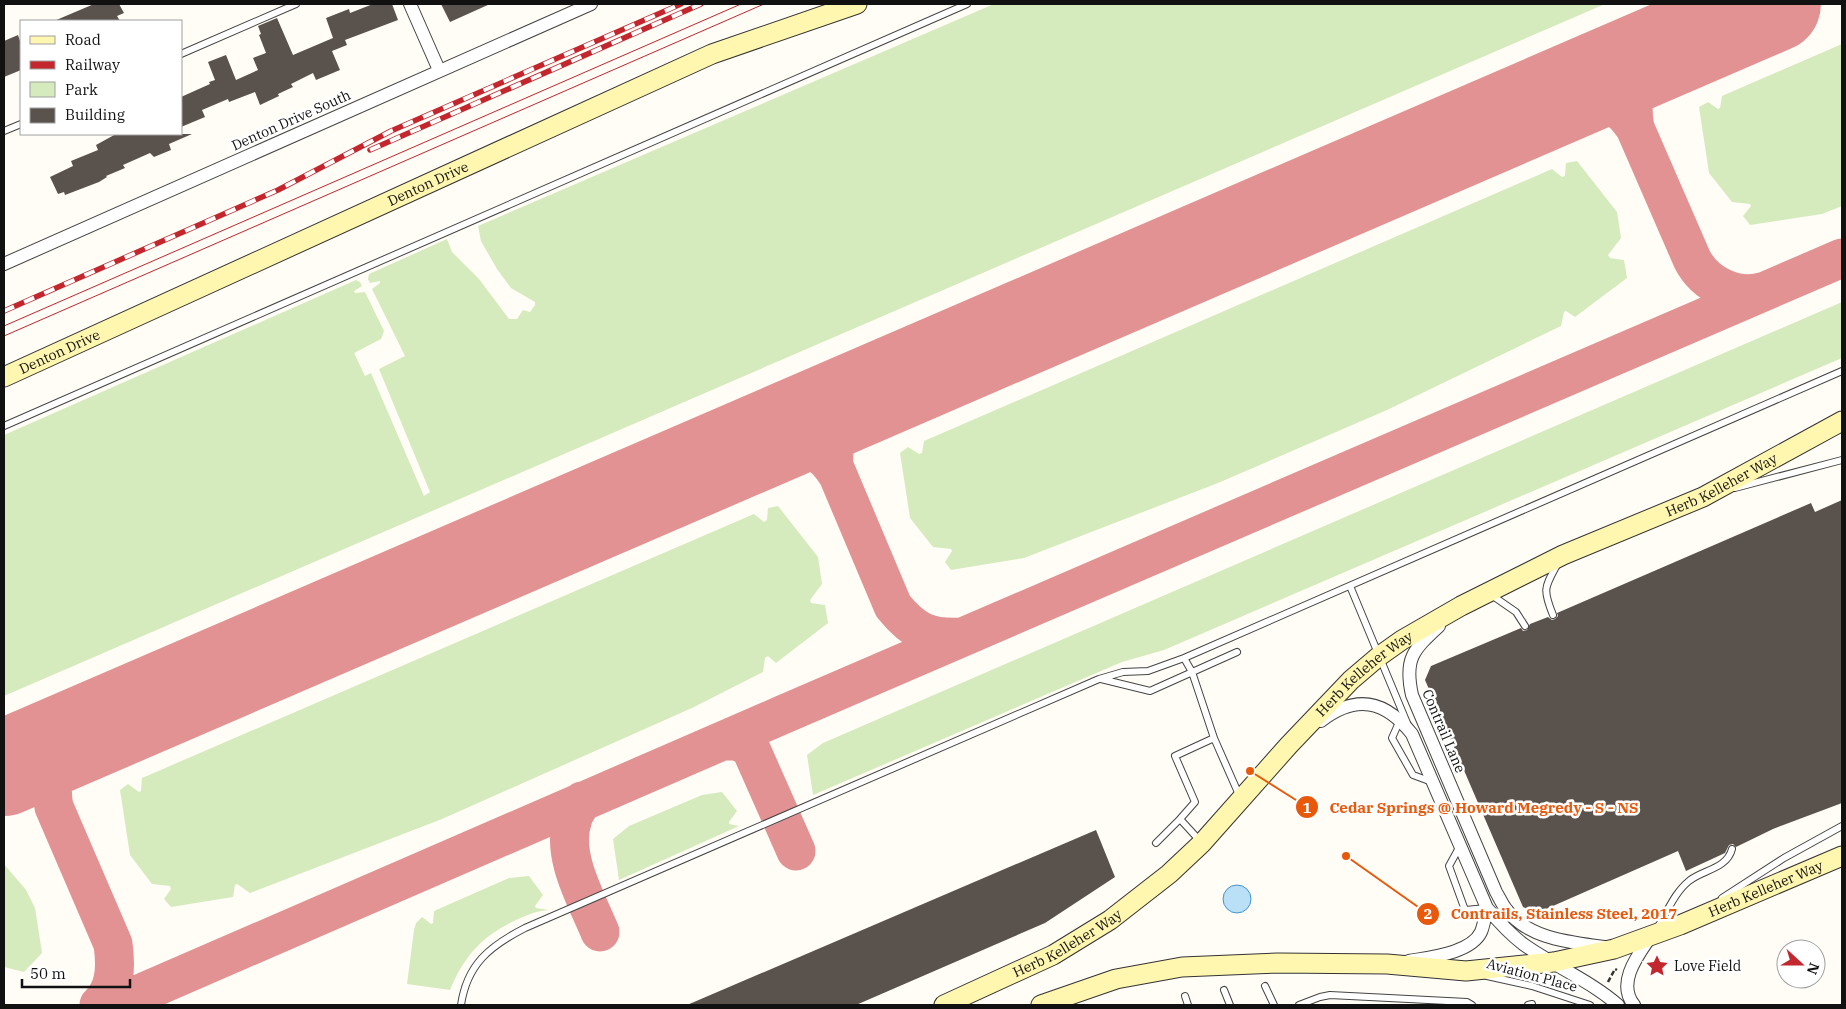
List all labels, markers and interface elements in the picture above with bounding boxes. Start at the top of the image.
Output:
legend [20,20,182,135]
text: Road [65,30,101,49]
text: Railway [65,55,120,74]
text: Park [65,80,98,99]
street label: Denton Drive South [229,86,354,154]
text: Building [65,105,125,124]
street label: Denton Drive [385,157,471,210]
street label: Denton Drive [16,325,103,378]
street label: Herb Kelleher Way [1663,449,1781,521]
street label: Herb Kelleher Way [1312,627,1416,720]
street label: Contrail Lane [1418,687,1470,775]
callout: Cedar Springs @ Howard Megredy - S - NS [1294,792,1648,822]
text: 1 [1302,798,1312,817]
text: Cedar Springs @ Howard Megredy - S - NS [1330,798,1638,817]
street label: Herb Kelleher Way [1706,856,1826,921]
callout: Contrails, Stainless Steel, 2017 [1415,899,1687,929]
text: 2 [1423,904,1433,923]
text: Contrails, Stainless Steel, 2017 [1451,904,1677,923]
street label: Herb Kelleher Way [1010,905,1126,981]
north arrow [1776,939,1826,989]
place icon: Love Field [1644,953,1670,979]
street label: Aviation Place [1485,954,1579,996]
scale bar [22,956,130,988]
place label: Love Field [1674,957,1742,975]
text: N [1803,960,1824,977]
text: 50 m [30,964,66,983]

